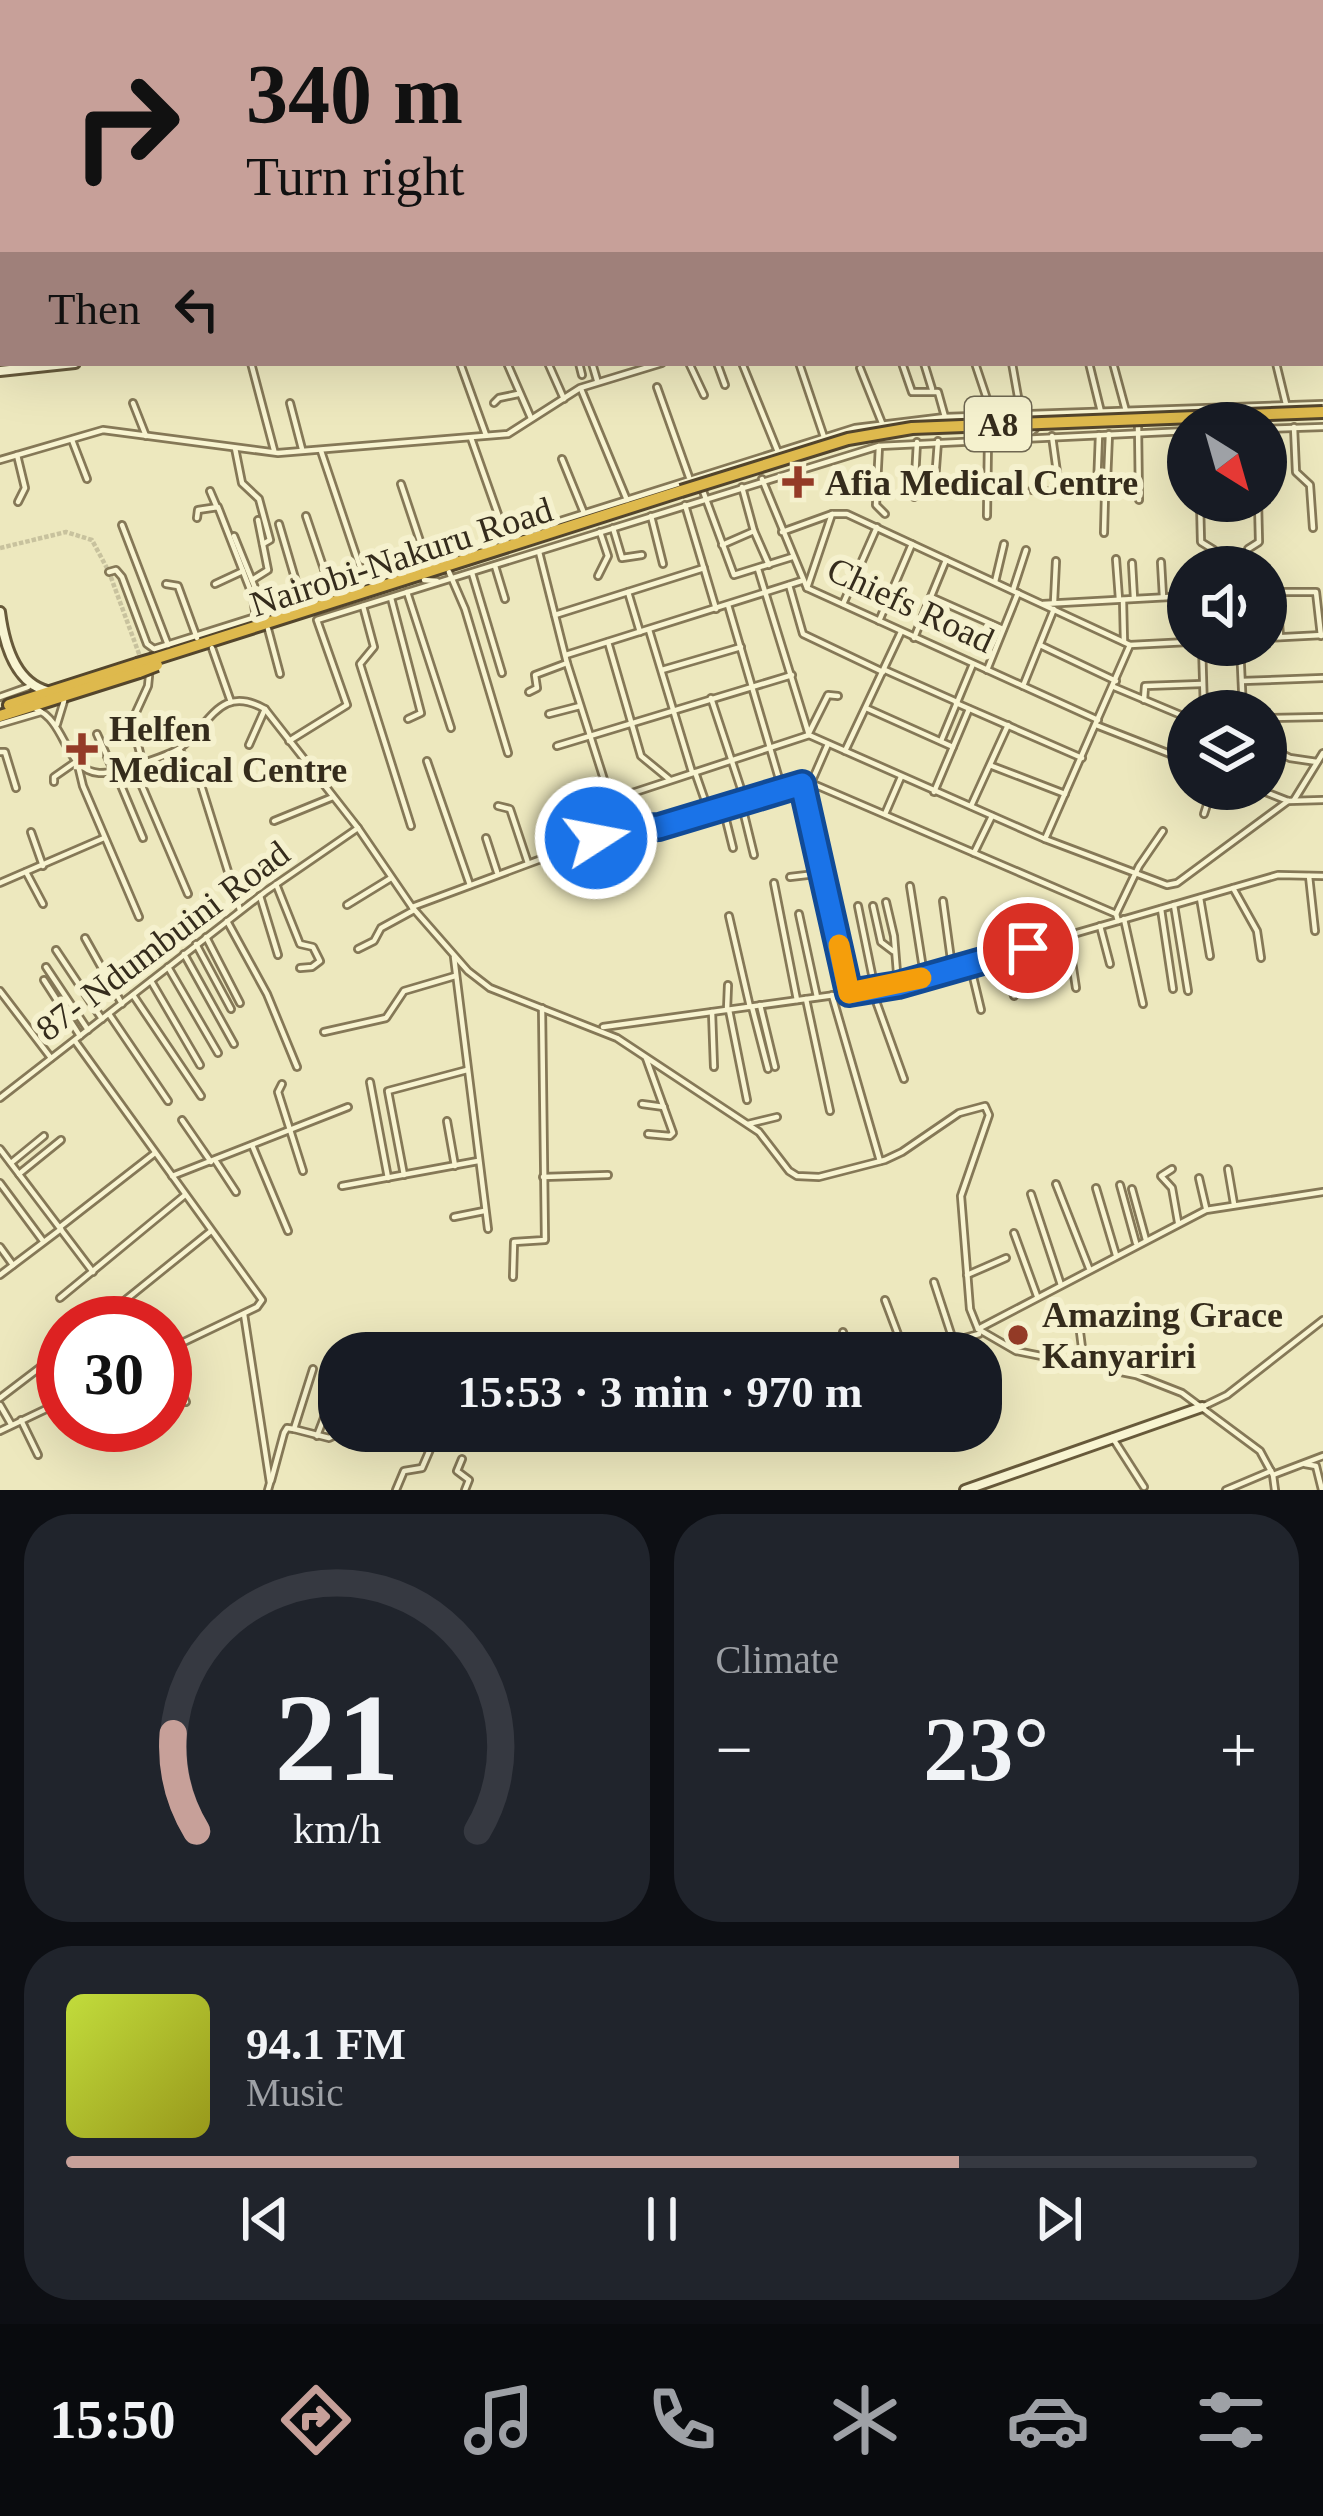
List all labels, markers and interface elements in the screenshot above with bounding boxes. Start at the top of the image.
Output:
icon: right [48,48,204,204]
text: 340 m [246,48,463,141]
text: Turn right [246,147,465,207]
icon: left [164,276,230,342]
text: Then [48,284,140,334]
road number: A8 [965,397,1031,451]
north arrow [1167,402,1287,522]
map controls [1167,402,1287,810]
place label: Afia Medical Centre [825,463,1138,503]
marker: Afia Medical Centre [782,466,814,498]
street label: Nairobi-Nakuru Road [245,489,557,625]
button: sound [1167,546,1287,666]
street label: Chiefs Road [821,549,1000,661]
button: layers [1167,690,1287,810]
place label: Helfen Medical Centre [109,709,347,790]
marker: Helfen Medical Centre [66,733,98,765]
position arrow [533,775,659,901]
street label: 87- Ndumbuini Road [28,833,297,1049]
pin [977,897,1079,999]
icon: arrive [995,915,1061,981]
place label: Amazing Grace Kanyariri [1042,1295,1283,1376]
speed limit sign: 30 [36,1296,192,1452]
marker: Amazing Grace Kanyariri [1005,1322,1031,1348]
text: 15:53 · 3 min · 970 m [458,1367,863,1417]
text: Climate [716,1638,839,1681]
text: 21 [274,1669,399,1807]
text: 23° [923,1700,1049,1799]
text: − [716,1713,753,1786]
text: + [1220,1713,1257,1786]
text: km/h [293,1805,381,1852]
text: 94.1 FM [246,2019,406,2069]
text: Music [246,2071,344,2114]
icon: previous [232,2186,298,2252]
icon: pause [629,2186,695,2252]
icon: next [1026,2186,1092,2252]
icon: directions [274,2378,358,2462]
icon: music [457,2378,541,2462]
icon: phone [640,2378,724,2462]
icon: climate [823,2378,907,2462]
icon: car [1006,2378,1090,2462]
icon: filters [1189,2378,1273,2462]
text: 15:50 [50,2390,175,2450]

